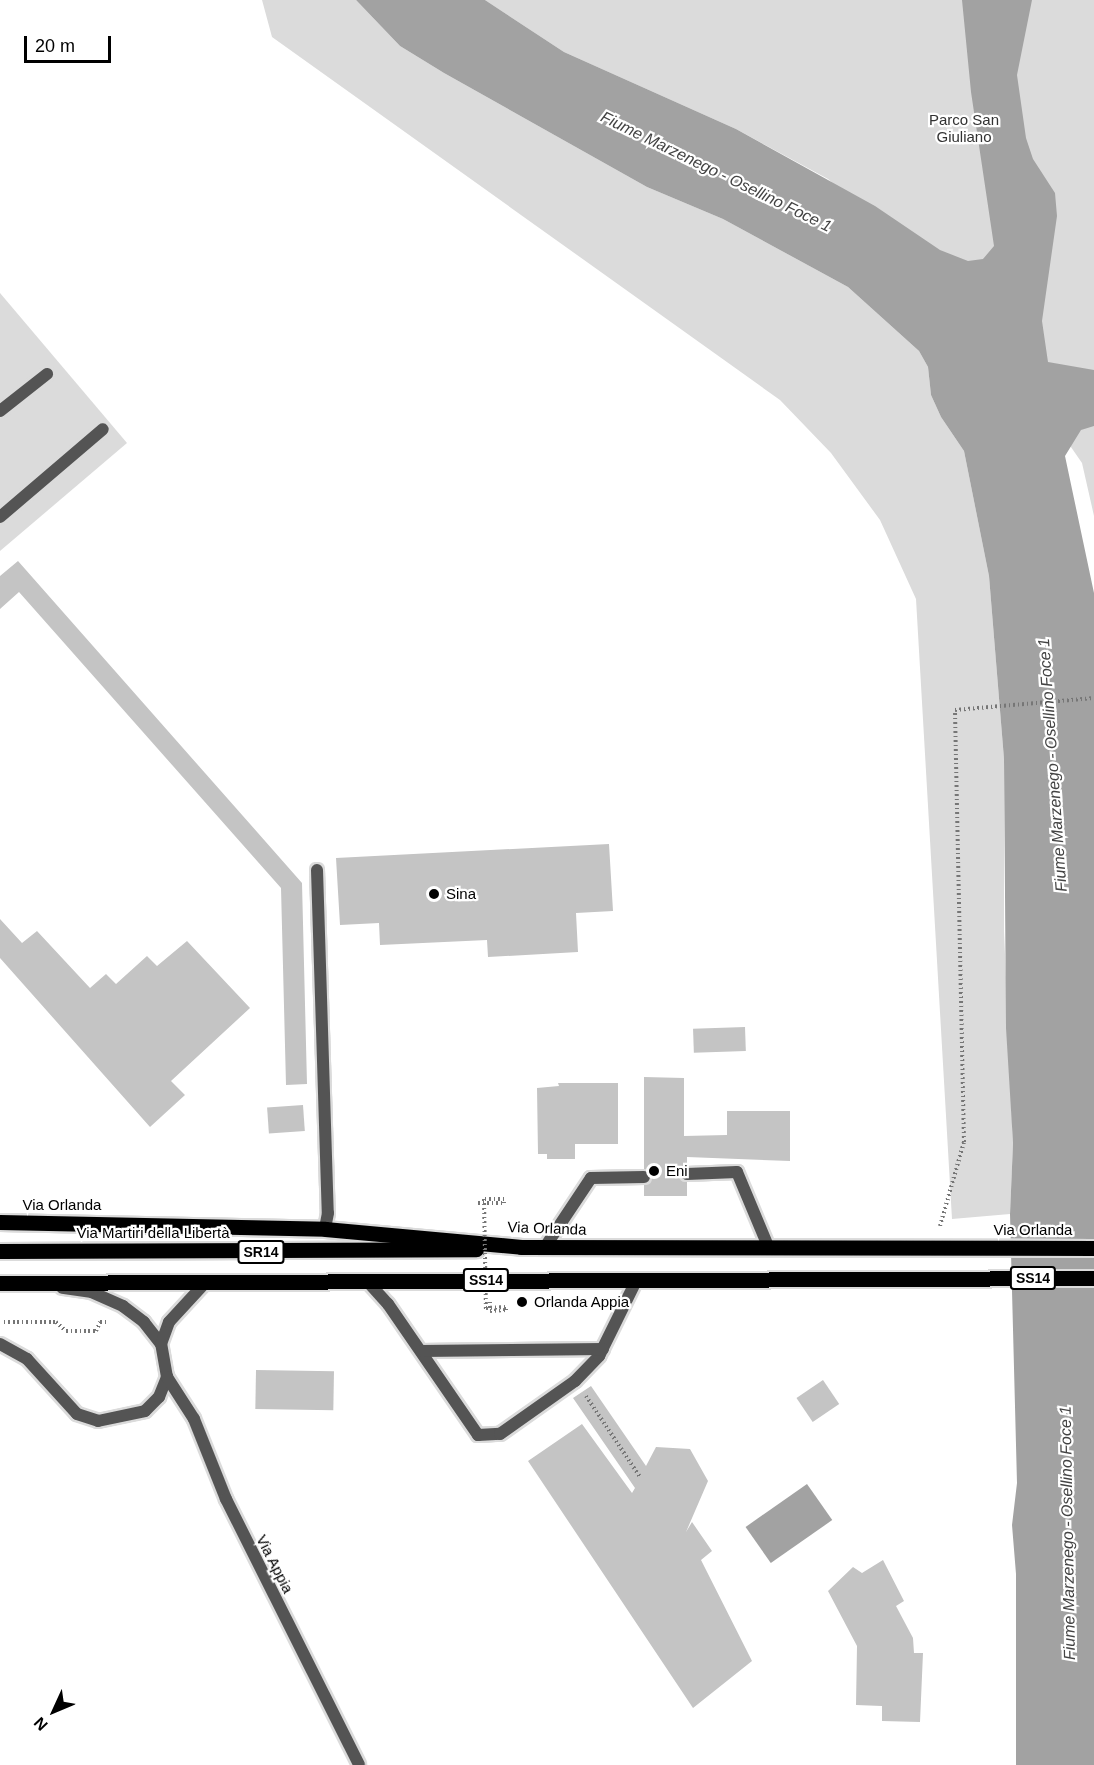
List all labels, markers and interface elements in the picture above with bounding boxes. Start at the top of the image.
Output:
scale bar [27,24,114,62]
text: 20 m [35,36,75,56]
water label: Fiume Marzenego - Osellino Foce 1 [597,108,835,236]
park label: Parco San Giuliano [929,110,999,145]
water label: Fiume Marzenego - Osellino Foce 1 [1035,637,1071,893]
place label: Sina [446,885,476,903]
marker: Sina [427,887,441,901]
place label: Eni [666,1162,688,1180]
marker: Eni [647,1164,661,1178]
street label: Via Orlanda [23,1196,101,1214]
street label: Via Orlanda [507,1218,587,1238]
street label: Via Orlanda [994,1221,1072,1239]
street label: Via Martiri della Libertà [76,1224,230,1242]
road number: SR14 [237,1241,285,1263]
road number: SS14 [1009,1267,1057,1289]
road number: SS14 [462,1269,510,1291]
place label: Orlanda Appia [534,1293,630,1311]
marker: Orlanda Appia [515,1295,529,1309]
water label: Fiume Marzenego - Osellino Foce 1 [1056,1406,1080,1660]
street label: Via Appia [252,1531,298,1597]
north arrow [24,1681,84,1741]
text: N [31,1714,51,1734]

